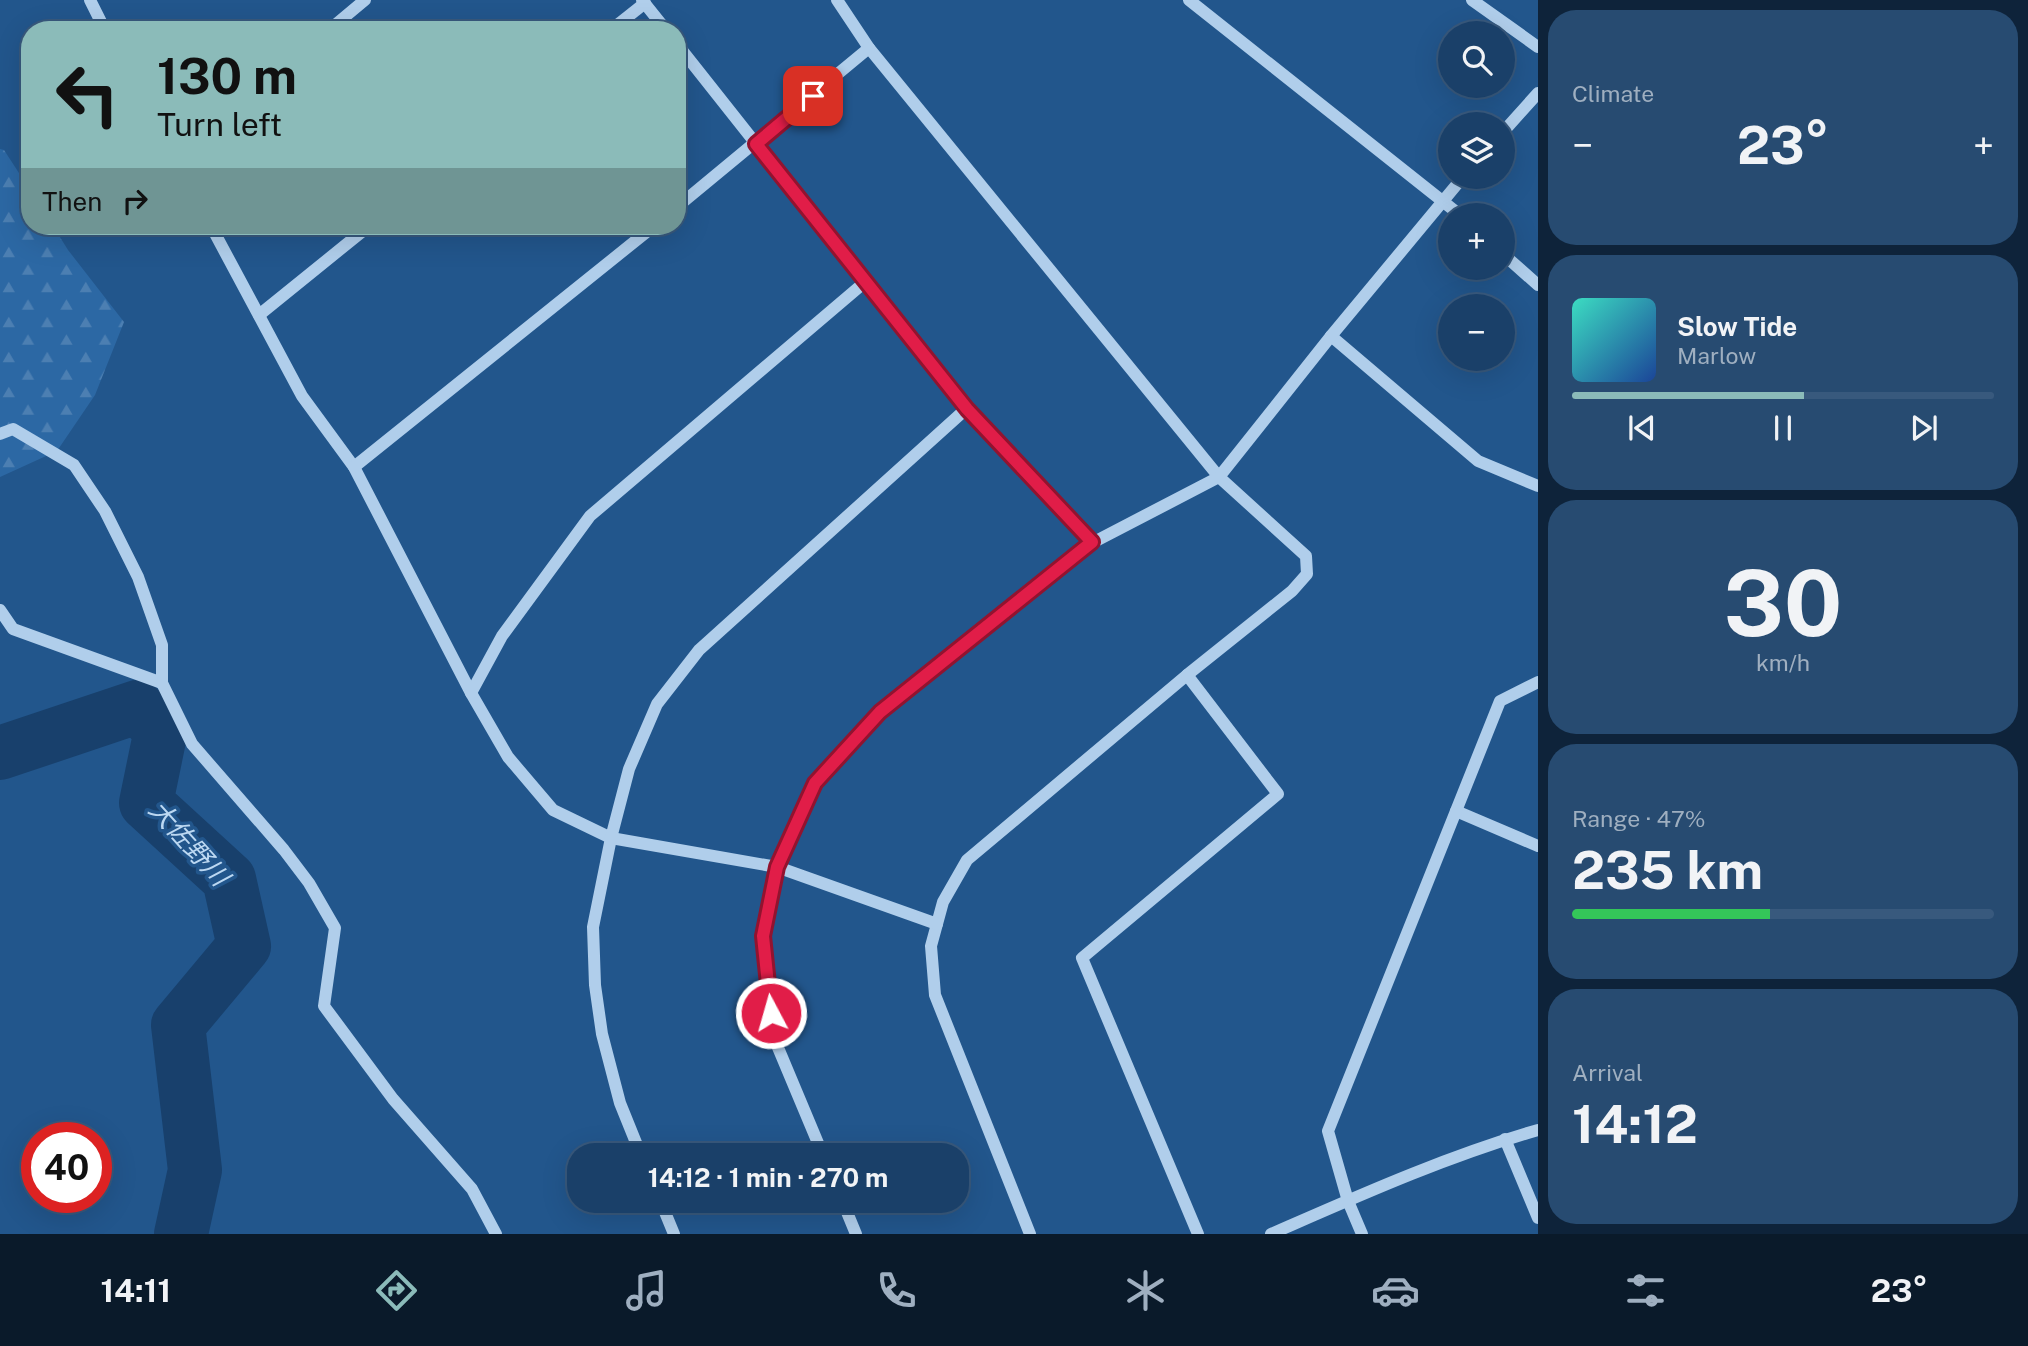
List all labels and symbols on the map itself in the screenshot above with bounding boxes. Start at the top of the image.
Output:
pin [783,66,843,126]
water label: 大佐野川 [143,794,238,894]
position arrow [734,976,808,1050]
speed limit sign: 40 [21,1122,112,1213]

